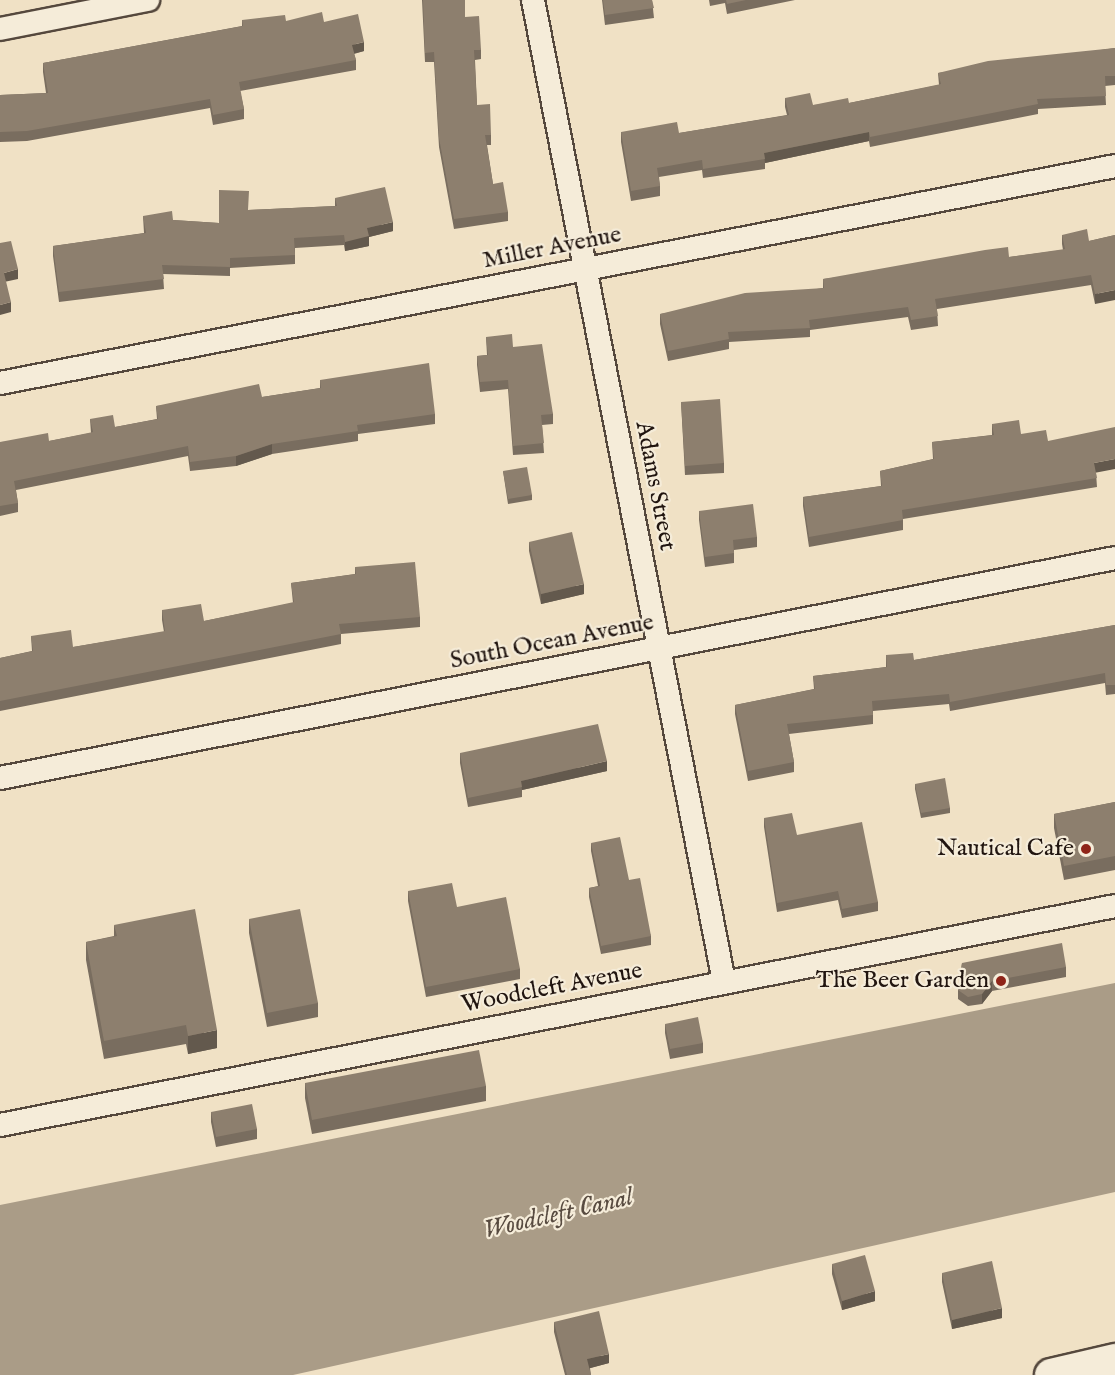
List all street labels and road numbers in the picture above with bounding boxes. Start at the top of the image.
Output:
street label: Miller Avenue [480,220,624,276]
street label: Adams Street [628,419,682,553]
street label: South Ocean Avenue [448,608,656,676]
street label: Woodcleft Avenue [459,956,645,1020]

